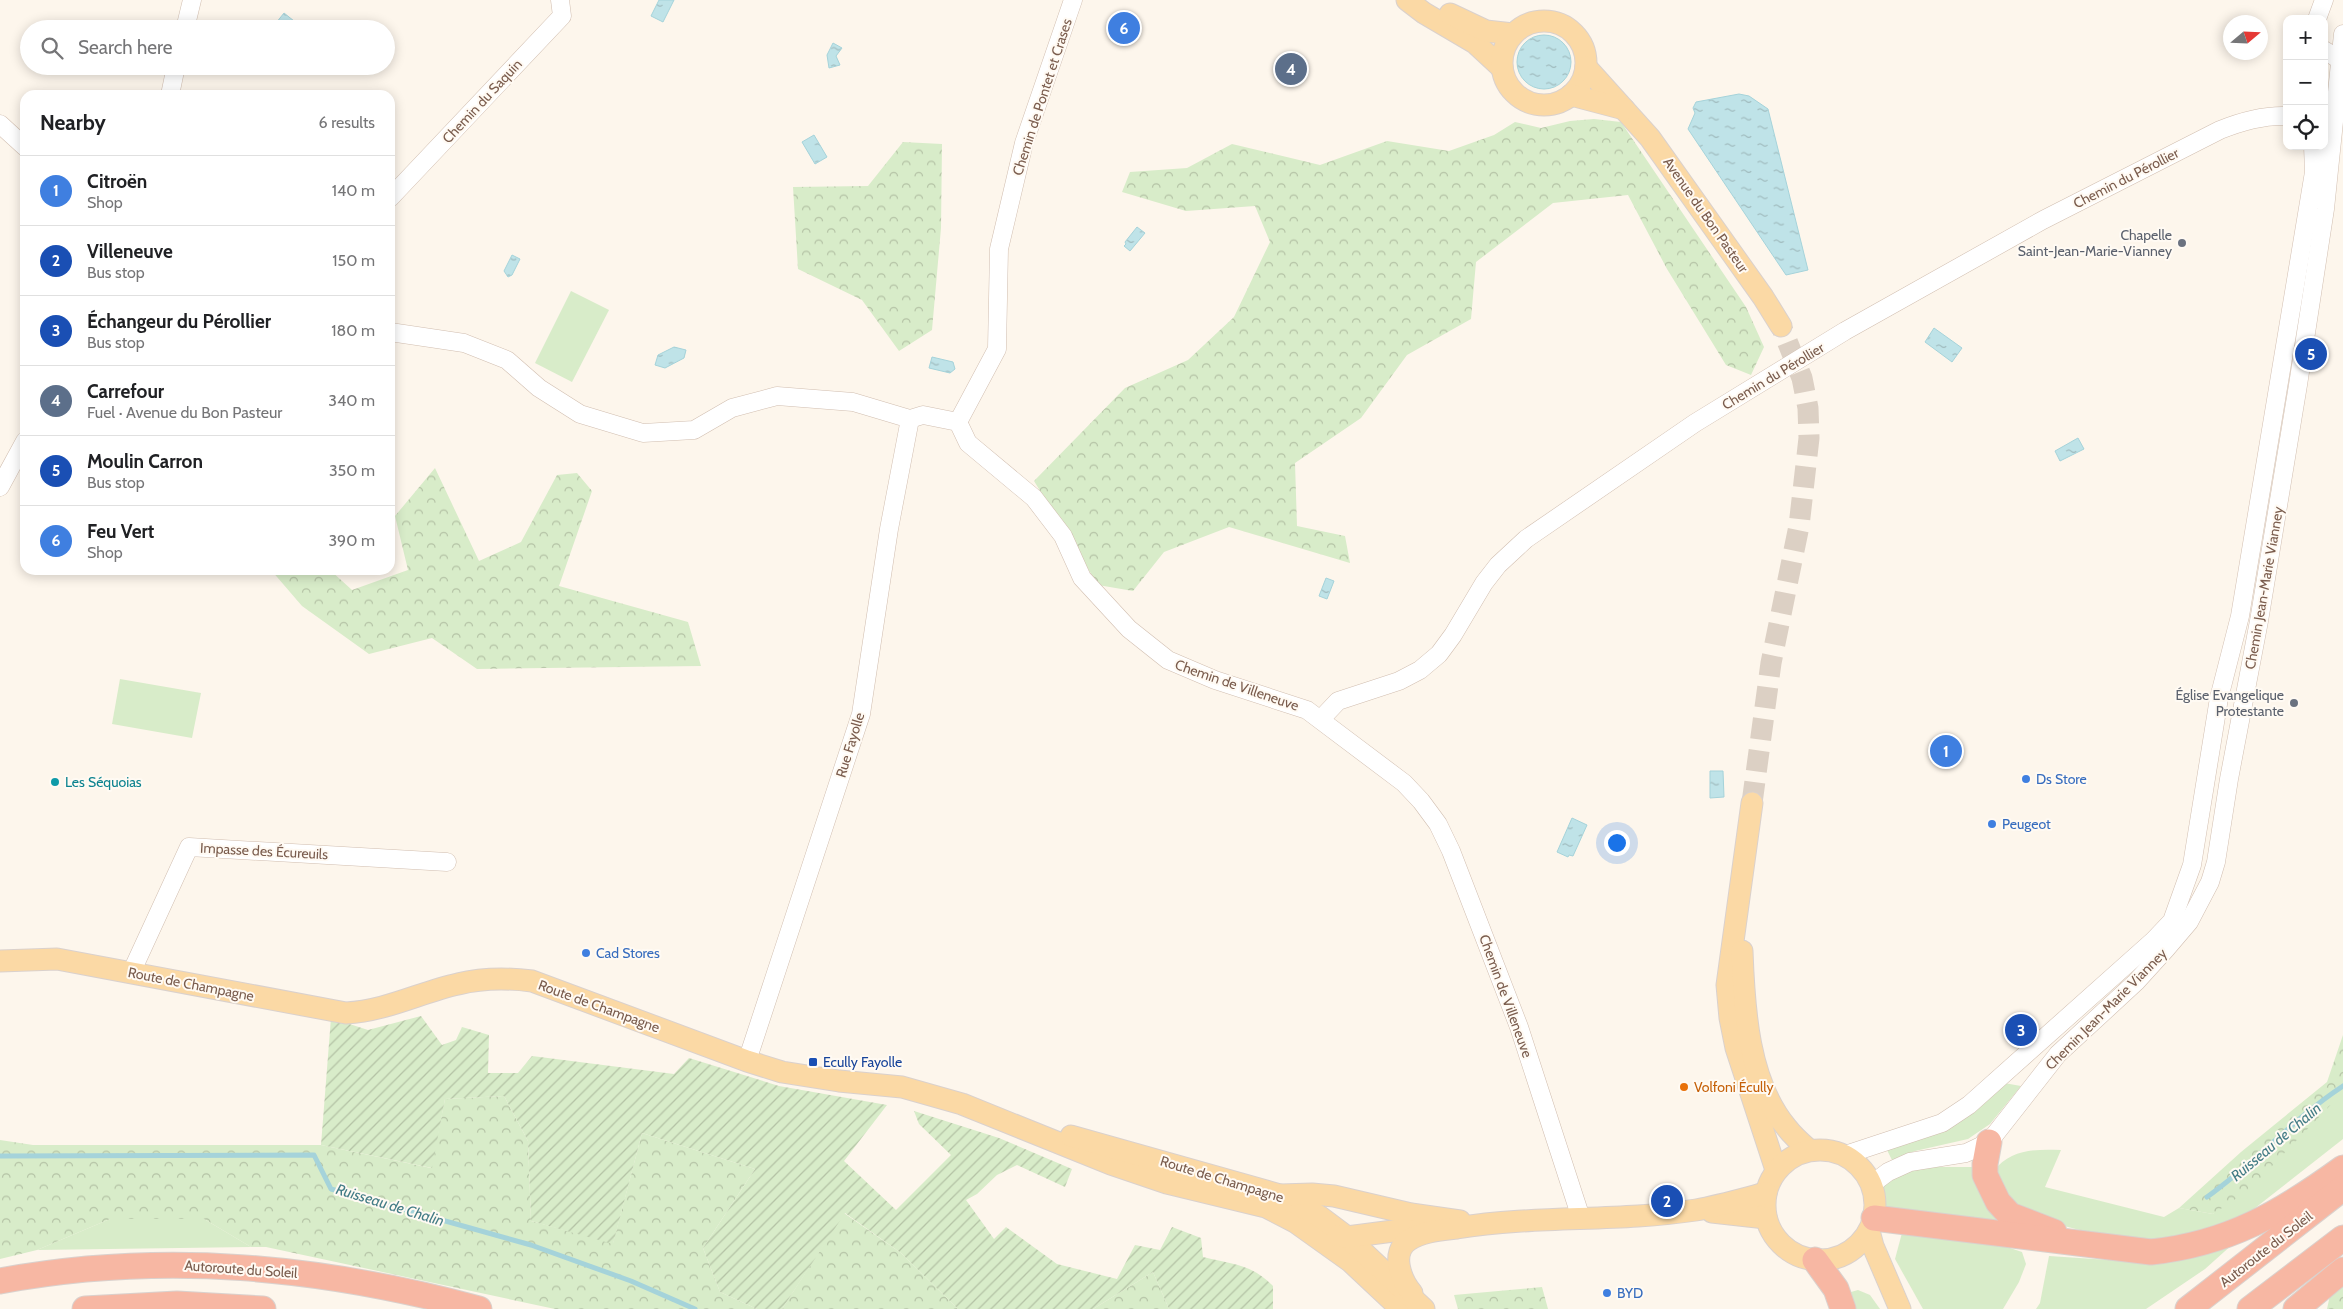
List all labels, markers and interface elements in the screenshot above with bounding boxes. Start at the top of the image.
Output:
pin: 6 [1108,9,1140,47]
north arrow [2223,15,2268,60]
map controls [2283,15,2328,150]
button: + [2283,15,2328,60]
street label: Chemin de Pontet et Crases [1008,16,1076,178]
search box [20,20,395,75]
icon: search [38,34,66,62]
text: Search here [78,36,172,59]
pin: 4 [1275,50,1307,88]
street label: Chemin du Saquin [438,55,526,147]
button: − [2283,60,2328,105]
button: locate [2283,105,2328,150]
text: Nearby [40,110,106,135]
text: 6 results [319,113,375,132]
street label: Chemin du Pérollier [2070,143,2182,212]
street label: Avenue du Bon Pasteur [1659,154,1753,277]
text: Citroën [87,170,147,193]
text: 1 [53,181,59,200]
text: 140 m [332,181,375,200]
text: Shop [87,193,123,212]
place label: Chapelle Saint-Jean-Marie-Vianney [2018,226,2172,260]
marker: Chapelle Saint-Jean-Marie-Vianney [2176,237,2188,249]
text: Villeneuve [87,240,173,263]
text: 2 [52,251,60,270]
text: 150 m [332,251,375,270]
text: Bus stop [87,263,145,282]
text: Échangeur du Pérollier [87,310,271,333]
text: 3 [52,321,60,340]
text: 180 m [331,321,375,340]
text: Bus stop [87,333,145,352]
pin: 5 [2295,335,2327,373]
street label: Chemin du Pérollier [1719,338,1828,414]
text: Carrefour [87,380,164,403]
text: 4 [51,391,61,410]
text: 340 m [328,391,375,410]
text: Fuel · Avenue du Bon Pasteur [87,403,282,422]
text: Moulin Carron [87,450,203,473]
text: 5 [52,461,60,480]
text: 350 m [329,461,375,480]
text: Bus stop [87,473,145,492]
street label: Chemin Jean-Marie Vianney [2241,505,2287,671]
text: Feu Vert [87,520,154,543]
text: 6 [52,531,61,550]
text: 390 m [328,531,375,550]
text: Shop [87,543,123,562]
street label: Chemin de Villeneuve [1173,655,1301,715]
place label: Église Evangelique Protestante [2175,686,2284,720]
marker: Église Evangelique Protestante [2288,697,2300,709]
street label: Rue Fayolle [832,710,868,780]
pin: 1 [1930,732,1962,770]
place label: Ds Store [2036,770,2087,788]
place label: Les Séquoias [65,773,142,791]
marker: Ds Store [2020,773,2032,785]
marker: Les Séquoias [49,776,61,788]
place label: Peugeot [2002,815,2051,833]
marker: Peugeot [1986,818,1998,830]
your location [1604,830,1630,856]
street label: Impasse des Écureuils [200,839,329,863]
street label: Chemin de Villeneuve [1475,932,1537,1060]
place label: Cad Stores [596,944,660,962]
street label: Chemin Jean-Marie Vianney [2041,944,2171,1074]
marker: Cad Stores [580,947,592,959]
street label: Route de Champagne [126,963,256,1005]
street label: Route de Champagne [536,976,662,1036]
pin: 3 [2005,1011,2037,1049]
place label: Ecully Fayolle [823,1053,902,1071]
marker: Ecully Fayolle [807,1056,819,1068]
place label: Volfoni Écully [1694,1078,1774,1096]
marker: Volfoni Écully [1678,1081,1690,1093]
water label: Ruisseau de Chalin [2227,1099,2325,1185]
street label: Route de Champagne [1158,1152,1286,1206]
water label: Ruisseau de Chalin [334,1180,446,1230]
pin: 2 [1651,1182,1683,1220]
street label: Autoroute du Soleil [2216,1207,2317,1291]
street label: Autoroute du Soleil [184,1256,299,1282]
place label: BYD [1617,1284,1643,1302]
marker: BYD [1601,1287,1613,1299]

